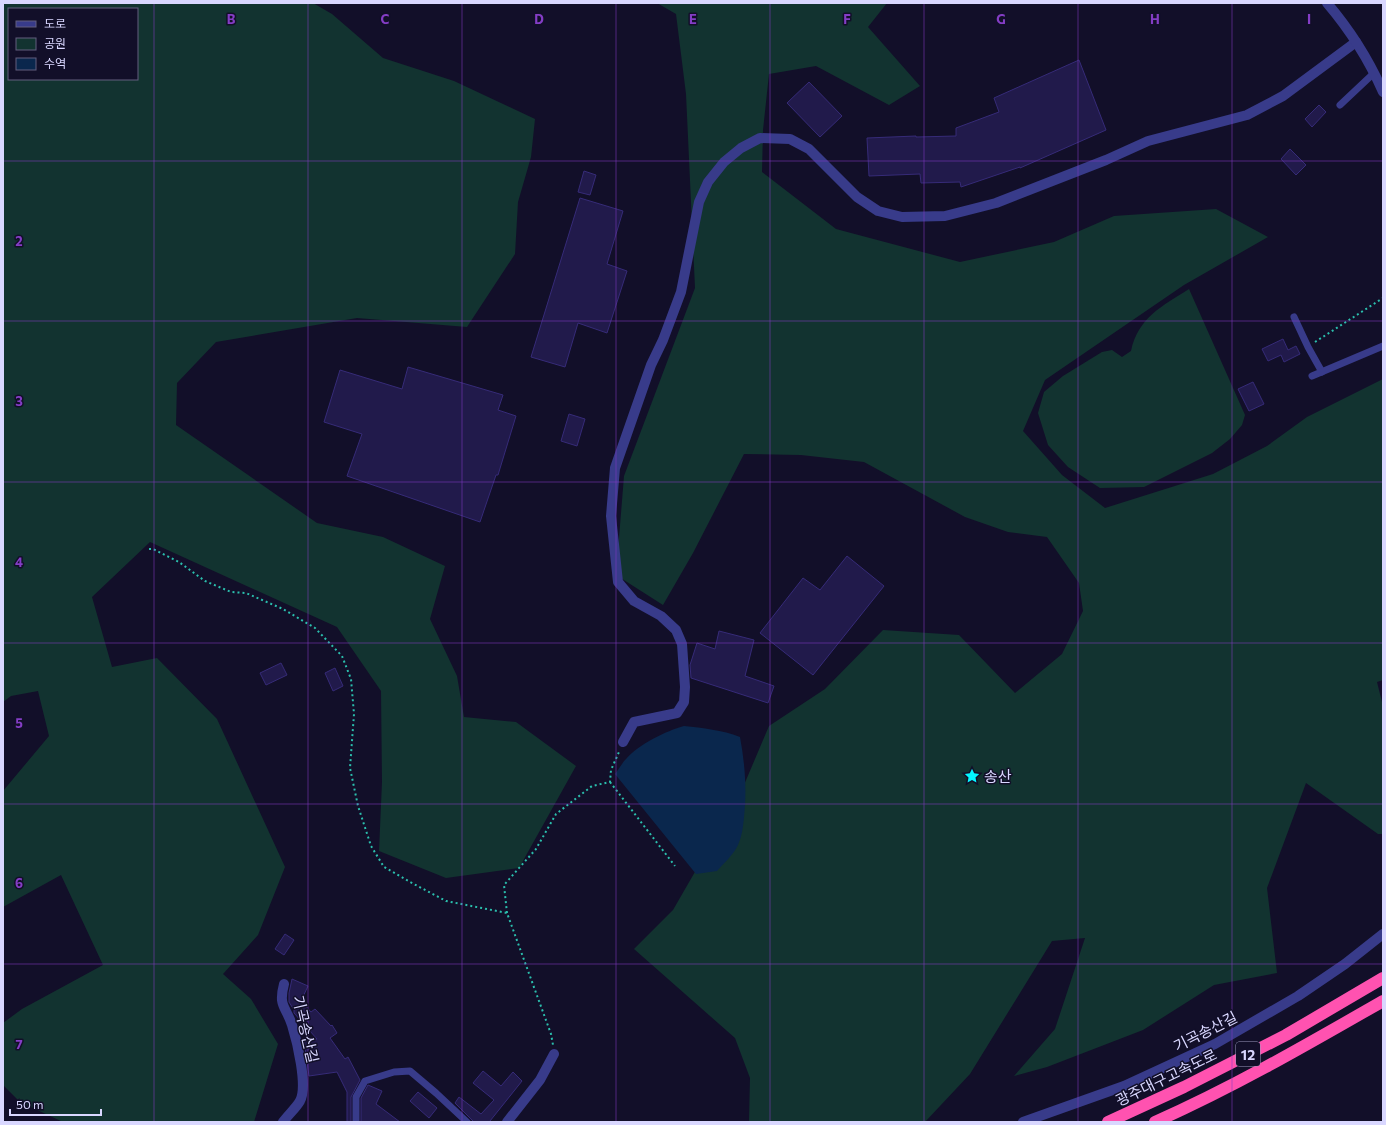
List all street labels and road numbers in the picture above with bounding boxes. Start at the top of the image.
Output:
street label: 기곡송산길 [289,993,323,1065]
street label: 기곡송산길 [1170,1007,1240,1055]
road number: 12 [1236,1042,1260,1066]
street label: 광주대구고속도로 [1112,1045,1220,1109]

